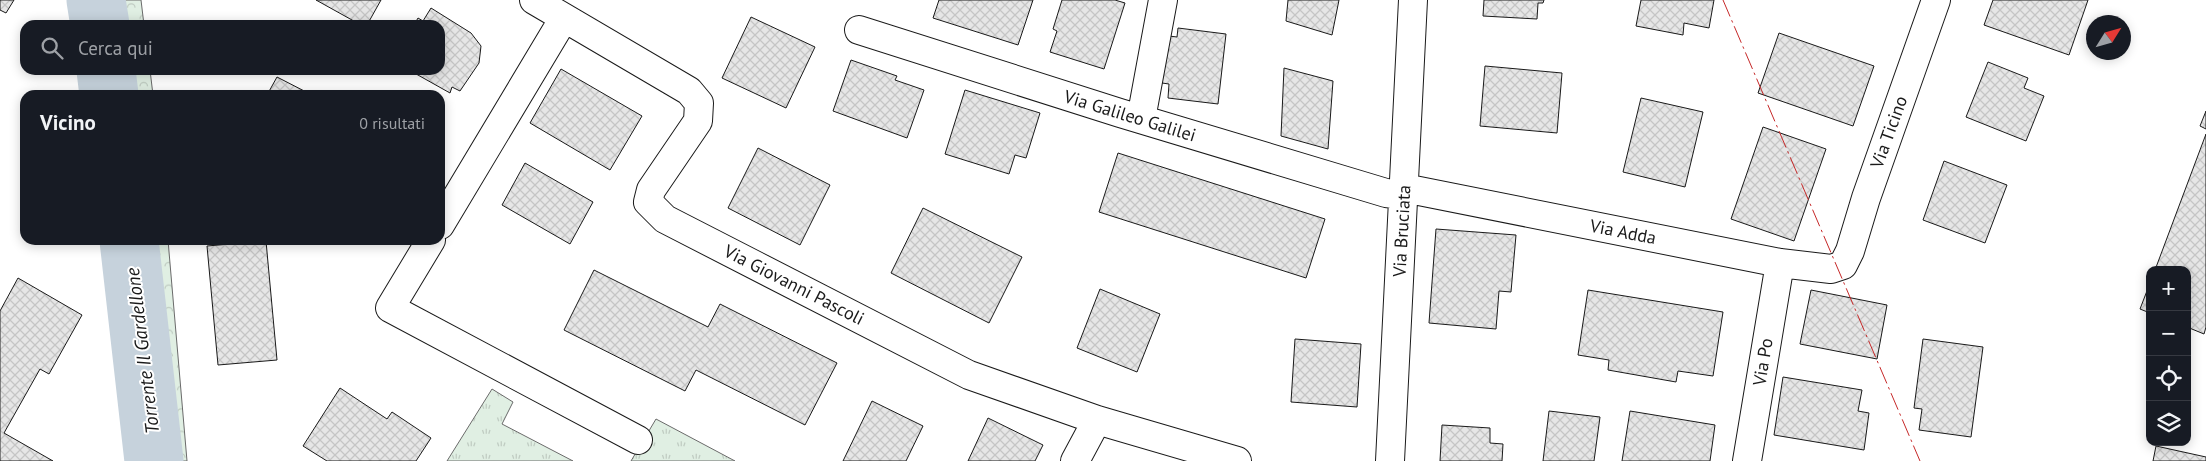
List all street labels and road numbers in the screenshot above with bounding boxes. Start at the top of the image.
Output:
street label: Via Galileo Galilei [1060,84,1199,147]
street label: Via Ticino [1864,92,1912,172]
street label: Via Bruciata [1388,184,1415,279]
street label: Via Adda [1587,214,1658,249]
street label: Via Giovanni Pascoli [719,239,868,330]
street label: Via Po [1747,336,1778,388]

